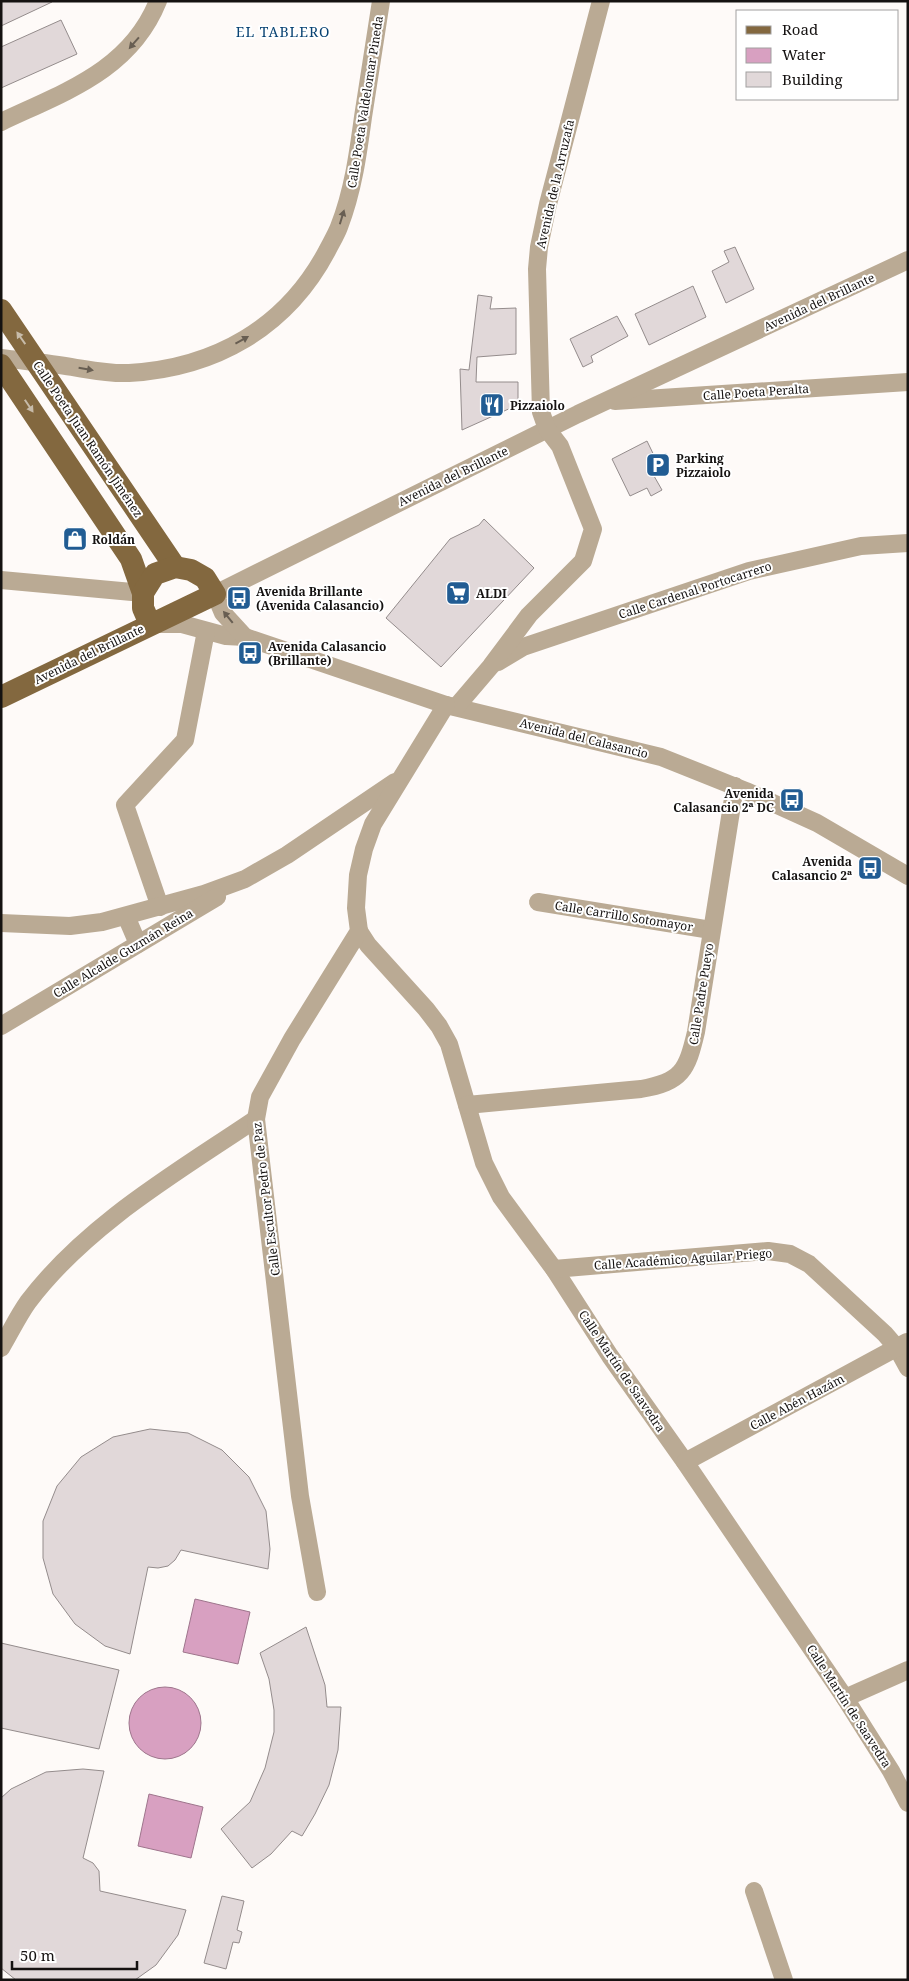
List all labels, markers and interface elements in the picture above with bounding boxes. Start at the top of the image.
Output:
legend [736,10,899,100]
street label: Calle Poeta Valdelomar Pineda [343,14,387,189]
text: Road [782,19,818,39]
district label: EL TABLERO [236,22,330,41]
one-way arrow [128,36,139,49]
text: Water [782,44,825,64]
text: Building [782,69,843,89]
street label: Avenida de la Arruzafa [532,118,578,250]
one-way arrow [339,210,347,225]
street label: Avenida del Brillante [761,269,877,335]
one-way arrow [16,332,26,345]
one-way arrow [236,336,249,345]
street label: Calle Poeta Juan Ramón Jiménez [29,357,147,521]
one-way arrow [78,365,94,373]
street label: Calle Poeta Peralta [702,380,810,404]
restaurant icon: Pizzaiolo [479,392,505,418]
place label: Pizzaiolo [510,397,565,414]
one-way arrow [24,399,34,412]
street label: Avenida del Brillante [395,442,511,510]
place label: Parking Pizzaiolo [676,450,731,481]
parking icon: Parking Pizzaiolo [645,452,671,478]
shop icon: Roldán [62,526,88,552]
place label: Roldán [92,531,135,548]
street label: Calle Cardenal Portocarrero [616,557,774,623]
supermarket icon: ALDI [445,580,471,606]
place label: Avenida Brillante (Avenida Calasancio) [256,583,384,614]
bus stop icon: Avenida Brillante (Avenida Calasancio) [226,585,252,611]
place label: ALDI [476,585,507,602]
one-way arrow [222,611,233,624]
street label: Avenida del Brillante [31,620,147,688]
place label: Avenida Calasancio (Brillante) [268,638,386,669]
bus stop icon: Avenida Calasancio (Brillante) [237,640,263,666]
street label: Avenida del Calasancio [518,714,650,762]
place label: Avenida Calasancio 2ª DC [673,785,774,816]
bus stop icon: Avenida Calasancio 2ª DC [779,787,805,813]
place label: Avenida Calasancio 2ª [772,853,852,884]
bus stop icon: Avenida Calasancio 2ª [857,855,883,881]
street label: Calle Carrillo Sotomayor [554,897,695,935]
street label: Calle Alcalde Guzmán Reina [50,904,196,1002]
street label: Calle Padre Pueyo [685,942,717,1046]
street label: Calle Escultor Pedro de Paz [248,1121,284,1277]
street label: Calle Académico Aguilar Priego [593,1244,773,1274]
street label: Calle Martín de Saavedra [575,1307,669,1435]
street label: Calle Abén Hazám [747,1370,847,1434]
street label: Calle Martín de Saavedra [803,1641,895,1771]
scale bar [12,1938,138,1970]
text: 50 m [20,1945,55,1965]

